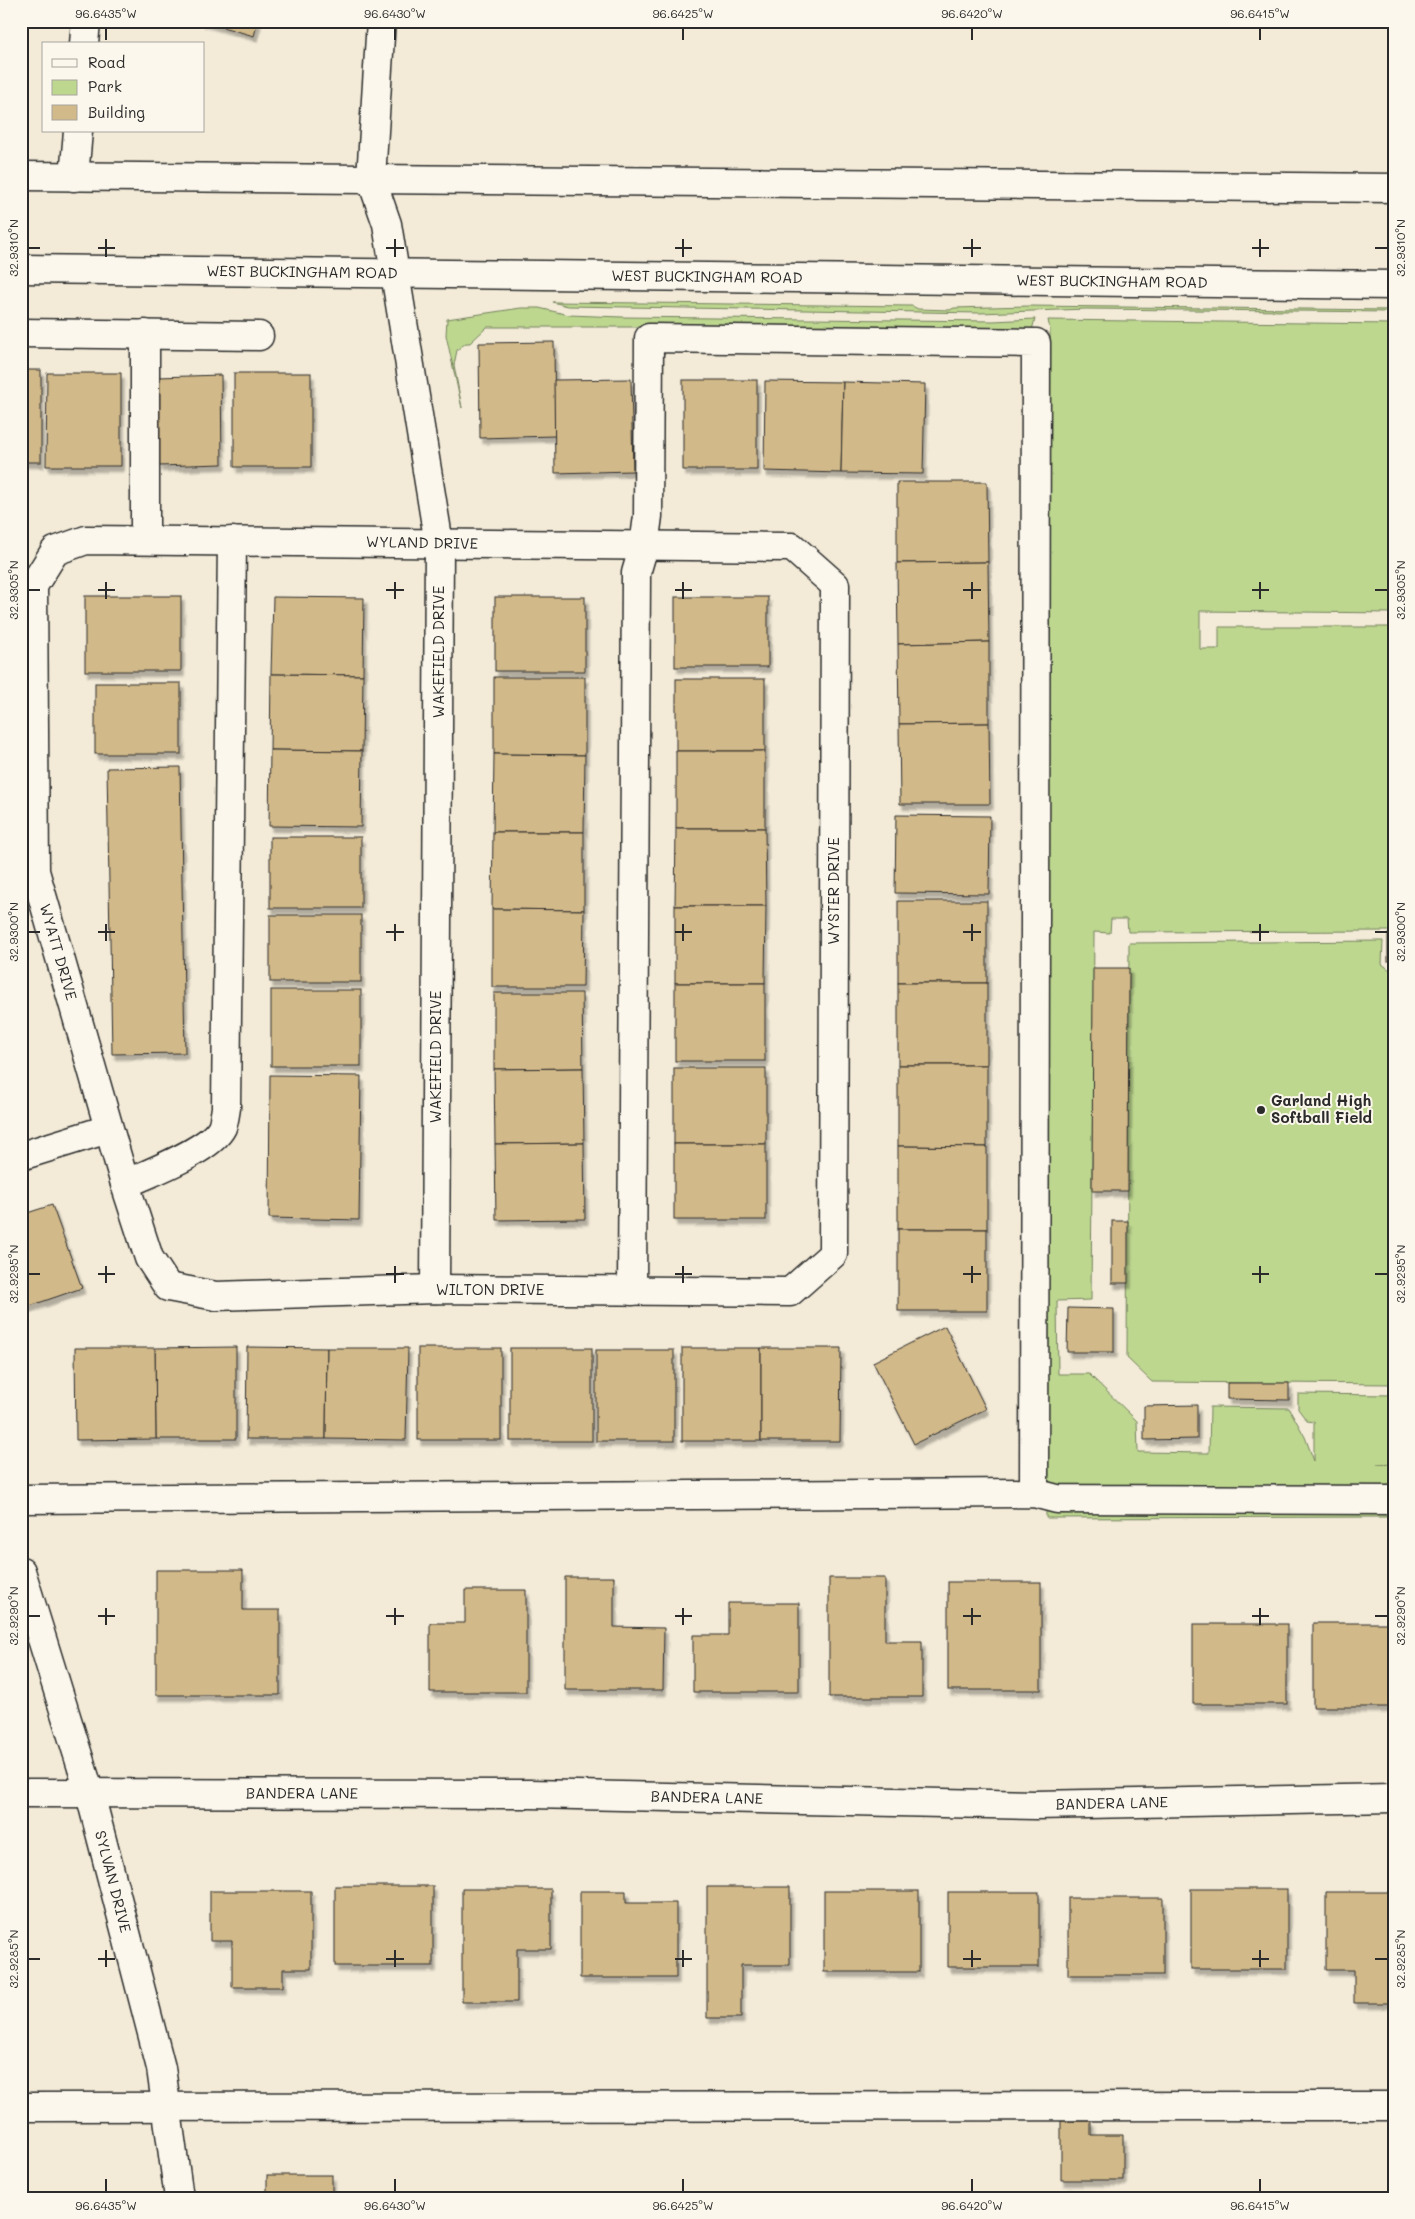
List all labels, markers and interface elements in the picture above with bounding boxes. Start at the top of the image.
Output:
text: 96.6435°W [75,5,137,21]
text: 96.6430°W [364,5,426,21]
text: 96.6425°W [652,5,714,21]
text: 96.6420°W [941,5,1003,21]
text: 96.6415°W [1230,5,1290,21]
legend [42,42,205,132]
text: Road [88,52,125,72]
text: Park [88,76,122,96]
text: Building [88,102,145,122]
text: 32.9310°N [5,219,21,277]
text: 32.9310°N [1392,219,1408,277]
street label: WEST BUCKINGHAM ROAD [206,260,398,282]
street label: WEST BUCKINGHAM ROAD [611,265,803,287]
street label: WEST BUCKINGHAM ROAD [1016,270,1208,292]
street label: WYLAND DRIVE [366,531,479,553]
text: 32.9305°N [5,560,21,620]
text: 32.9305°N [1392,560,1408,620]
street label: WAKEFIELD DRIVE [428,585,448,718]
street label: WYSTER DRIVE [823,837,843,945]
street label: WYATT DRIVE [36,901,82,1003]
text: 32.9300°N [5,902,21,962]
text: 32.9300°N [1392,902,1408,962]
street label: WAKEFIELD DRIVE [425,990,445,1123]
place label: Garland High Softball Field [1271,1090,1373,1127]
marker: Garland High Softball Field [1255,1104,1267,1116]
text: 32.9295°N [5,1245,21,1303]
text: 32.9295°N [1392,1245,1408,1303]
street label: WILTON DRIVE [436,1279,545,1299]
text: 32.9290°N [5,1586,21,1646]
text: 32.9290°N [1392,1586,1408,1646]
street label: BANDERA LANE [246,1782,359,1803]
street label: BANDERA LANE [651,1786,764,1808]
street label: BANDERA LANE [1055,1791,1169,1814]
street label: SYLVAN DRIVE [91,1828,137,1935]
text: 32.9285°N [5,1930,21,1988]
text: 32.9285°N [1392,1930,1408,1988]
text: 96.6435°W [75,2197,137,2213]
text: 96.6430°W [364,2197,426,2213]
text: 96.6425°W [652,2197,714,2213]
text: 96.6420°W [941,2197,1003,2213]
text: 96.6415°W [1230,2197,1290,2213]

